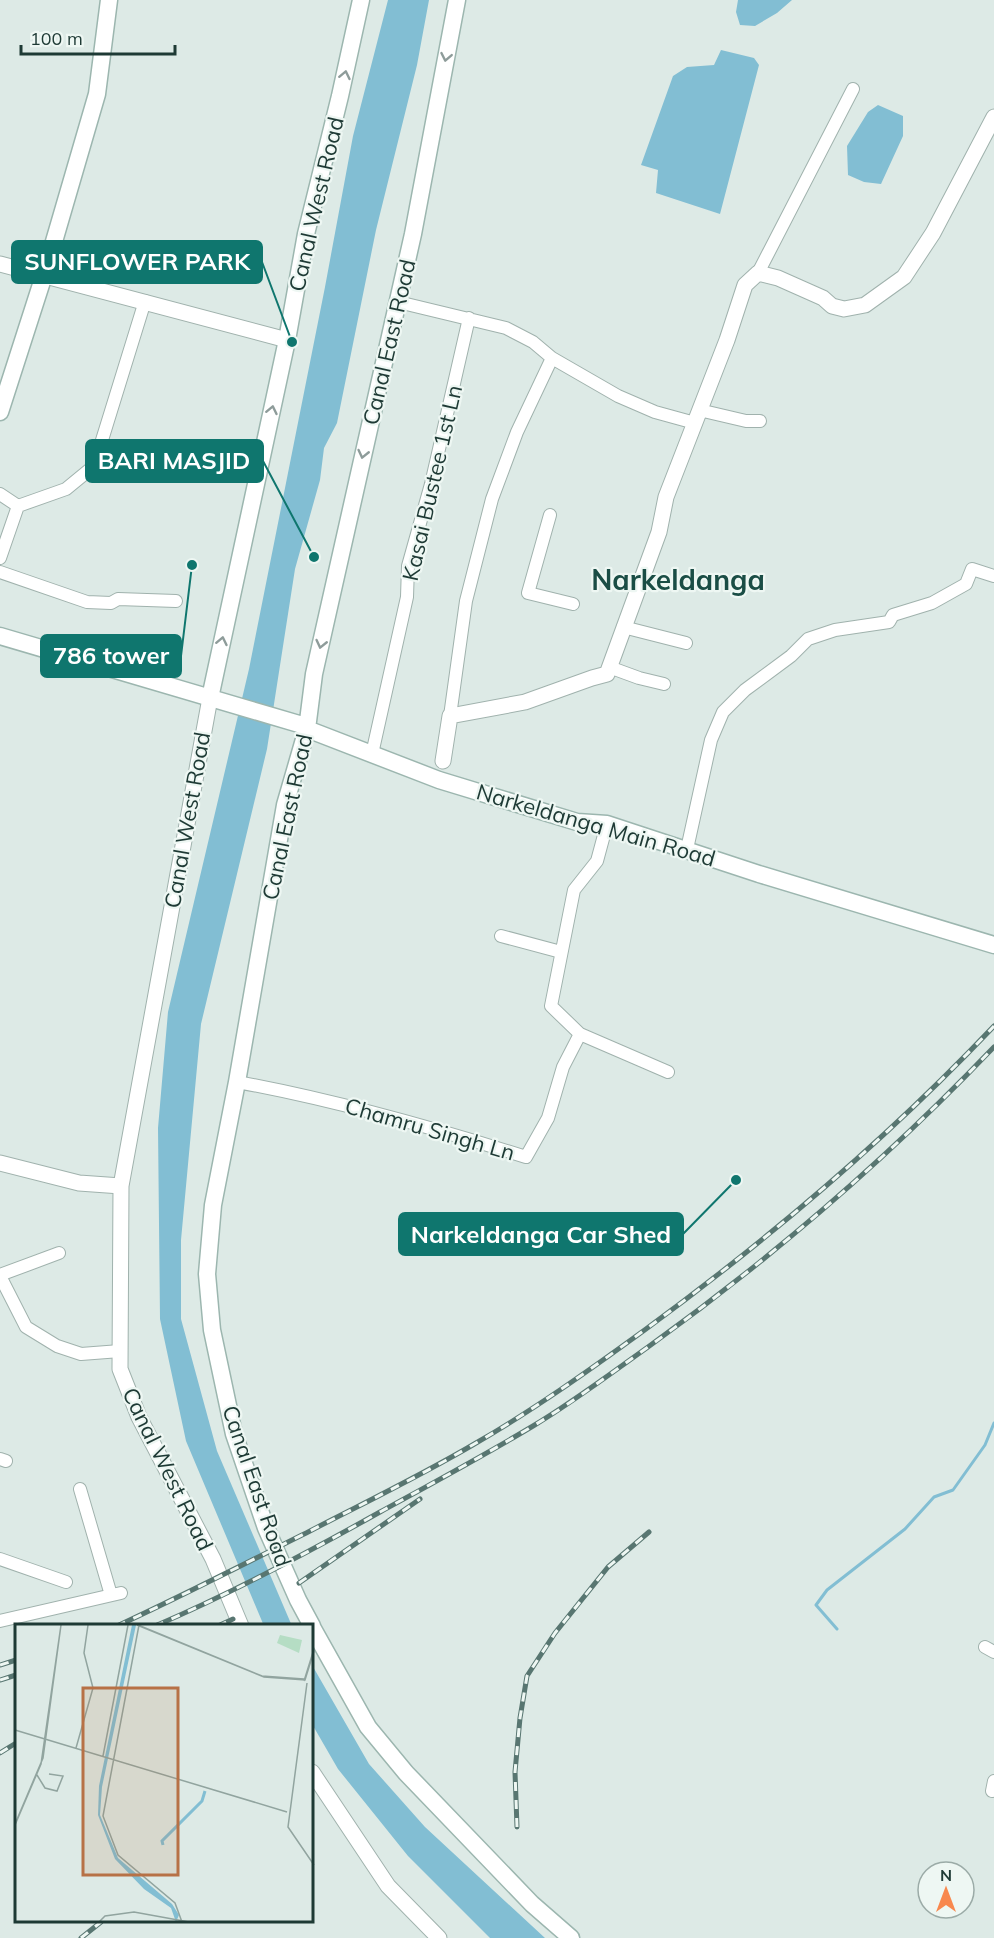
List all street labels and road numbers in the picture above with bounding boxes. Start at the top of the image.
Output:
street label: Canal West Road [282,114,350,294]
street label: Canal East Road [356,256,422,428]
street label: Kasai Bustee 1st Ln [396,382,468,584]
street label: Canal West Road [158,730,216,910]
street label: Canal East Road [256,731,318,903]
street label: Narkeldanga Main Road [473,777,719,873]
street label: Chamru Singh Ln [342,1091,518,1167]
street label: Canal West Road [116,1383,220,1555]
street label: Canal East Road [216,1401,298,1571]

